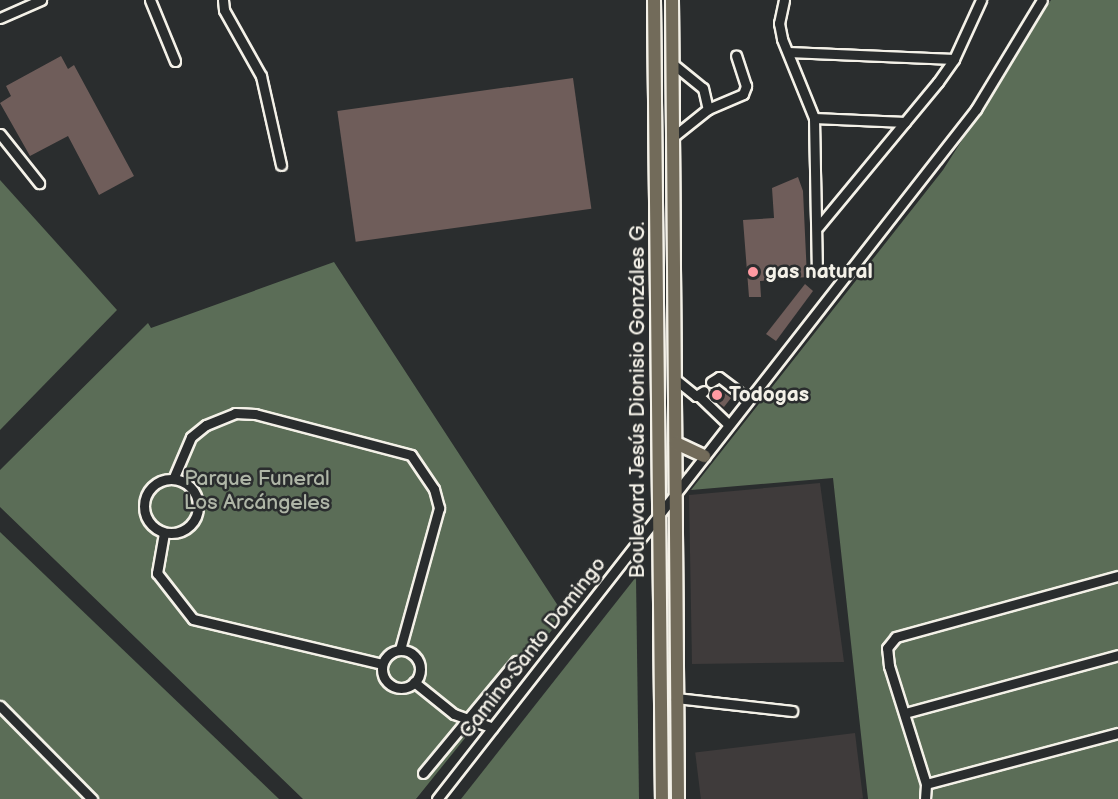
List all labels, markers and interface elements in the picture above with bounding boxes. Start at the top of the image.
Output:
street label: Boulevard Jesús Dionisio Gonzáles G. [625,221,651,579]
place label: gas natural [765,259,873,285]
marker: gas natural [746,265,760,279]
place label: Todogas [729,382,809,408]
marker: Todogas [710,388,724,402]
park label: Parque Funeral Los Arcángeles [184,466,330,516]
street label: Camino Santo Domingo [454,552,612,744]

